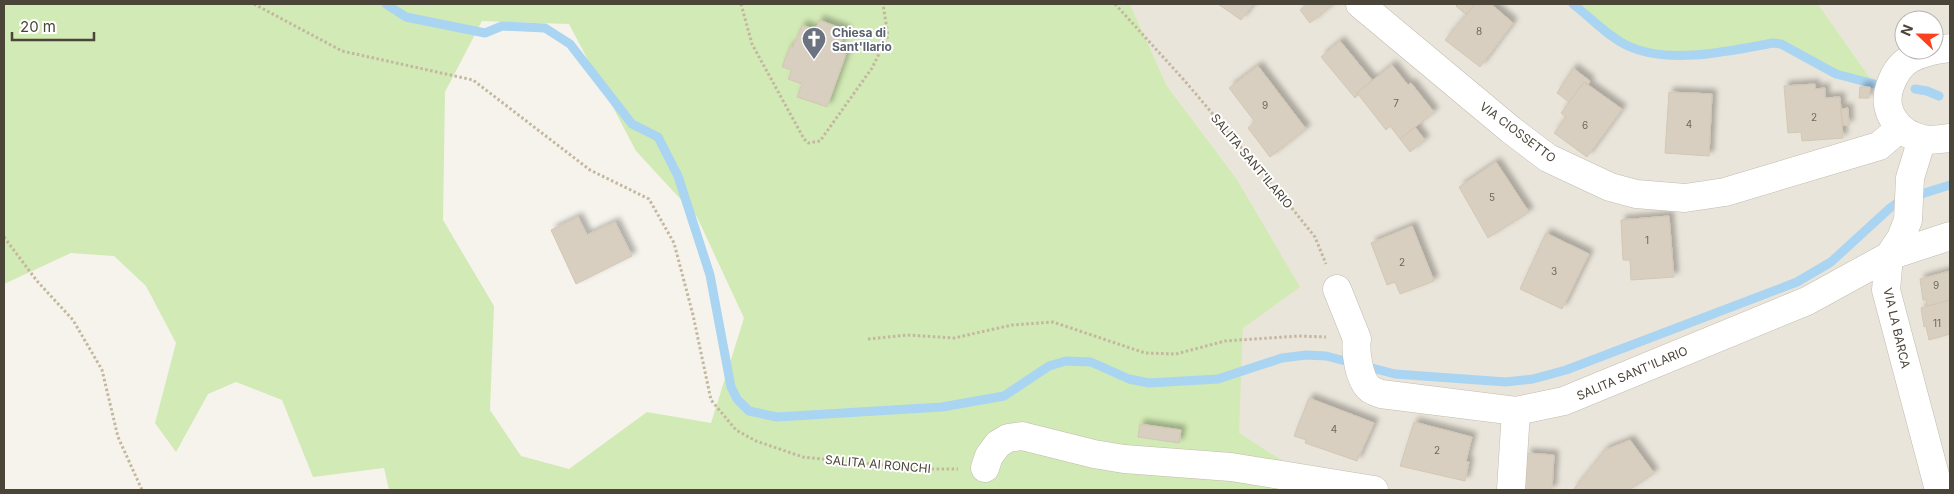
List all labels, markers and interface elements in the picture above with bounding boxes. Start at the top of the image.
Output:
scale bar [12,10,95,42]
north arrow [1894,10,1944,60]
text: 20 m [20,17,56,36]
text: N [1897,22,1916,38]
place label: Chiesa di Sant'Ilario [832,25,892,54]
house number: 8 [1476,25,1482,37]
church icon: Chiesa di Sant'Ilario [801,26,827,60]
house number: 7 [1393,97,1399,109]
house number: 9 [1262,99,1268,111]
street label: VIA CIOSSETTO [1477,99,1559,165]
street label: SALITA SANT'ILARIO [1208,111,1296,211]
house number: 2 [1811,111,1817,123]
house number: 4 [1686,118,1692,130]
house number: 6 [1582,119,1588,131]
house number: 5 [1489,191,1495,203]
house number: 1 [1645,234,1649,246]
house number: 2 [1399,256,1405,268]
house number: 3 [1551,265,1557,277]
house number: 9 [1933,279,1939,291]
street label: VIA LA BARCA [1880,286,1914,370]
house number: 11 [1933,317,1941,329]
street label: SALITA SANT'ILARIO [1574,343,1690,403]
house number: 4 [1331,423,1337,435]
house number: 2 [1434,444,1440,456]
street label: SALITA AI RONCHI [825,452,931,476]

